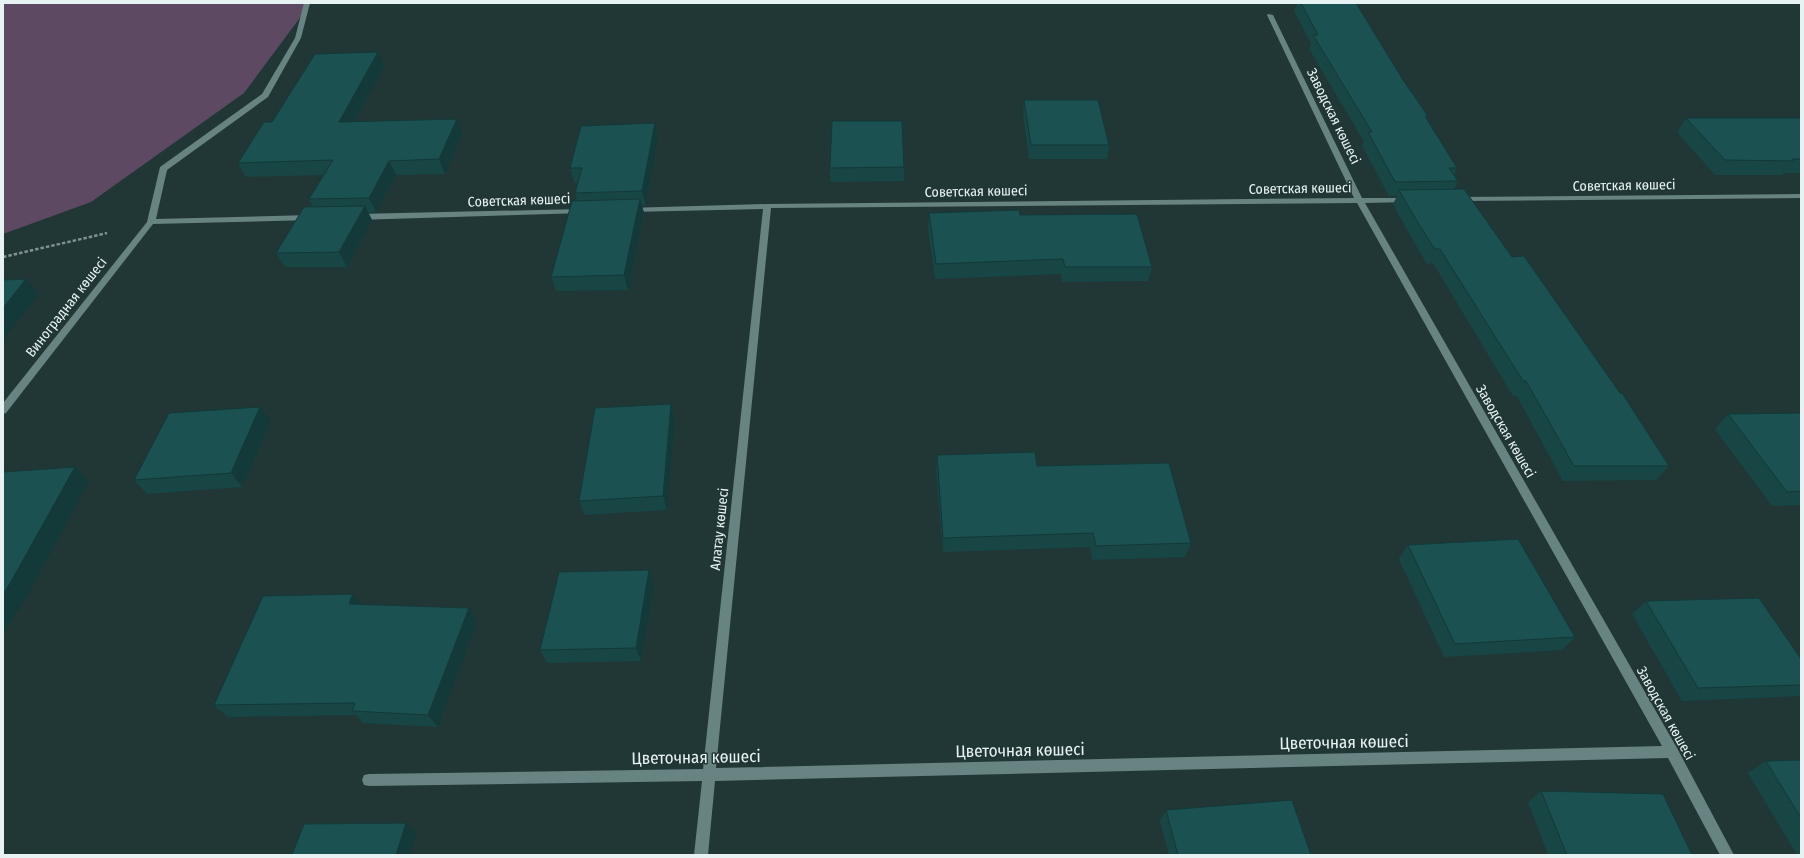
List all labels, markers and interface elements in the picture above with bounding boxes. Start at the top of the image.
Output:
street label: Заводская көшесі [1303,66,1364,167]
street label: Советская көшесі [1572,176,1676,195]
street label: Советская көшесі [1248,179,1352,198]
street label: Советская көшесі [924,182,1028,201]
street label: Советская көшесі [467,190,571,211]
street label: Виноградная көшесі [22,254,110,360]
street label: Заводская көшесі [1472,382,1539,481]
street label: Алатау көшесі [707,487,732,571]
street label: Заводская көшесі [1633,663,1698,763]
street label: Цветочная көшесі [1279,731,1409,754]
street label: Цветочная көшесі [955,739,1085,762]
street label: Цветочная көшесі [631,746,761,769]

